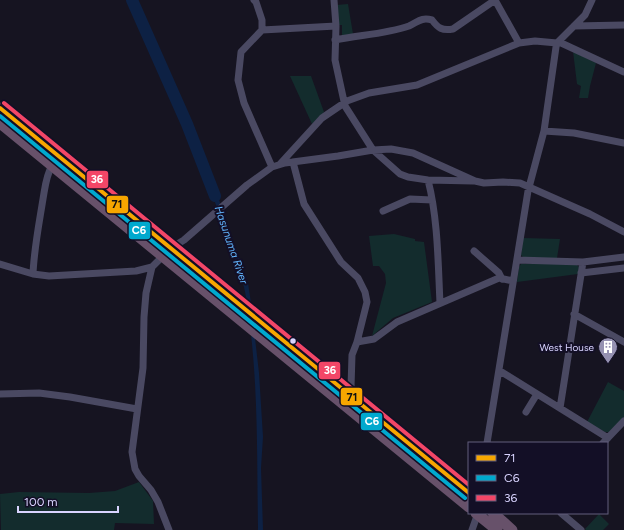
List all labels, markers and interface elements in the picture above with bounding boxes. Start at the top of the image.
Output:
line badge: 36 [86,170,109,189]
text: 36 [91,173,104,186]
line badge: 71 [106,195,129,214]
text: 71 [112,198,122,211]
water label: Hasunuma River [212,204,251,287]
line badge: C6 [128,221,151,240]
text: C6 [132,224,147,237]
unlabelled marker [288,336,298,346]
building icon: West House [597,336,619,364]
place label: West House [539,341,595,354]
line badge: 36 [318,361,341,380]
text: 36 [324,364,337,377]
line badge: 71 [340,387,363,406]
text: 71 [347,391,357,404]
line badge: C6 [360,412,383,431]
text: C6 [365,415,380,428]
legend [468,442,608,514]
text: 71 [504,451,515,465]
text: C6 [504,471,520,485]
scale bar [18,488,118,514]
text: 36 [504,491,518,505]
text: 100 m [24,495,58,509]

